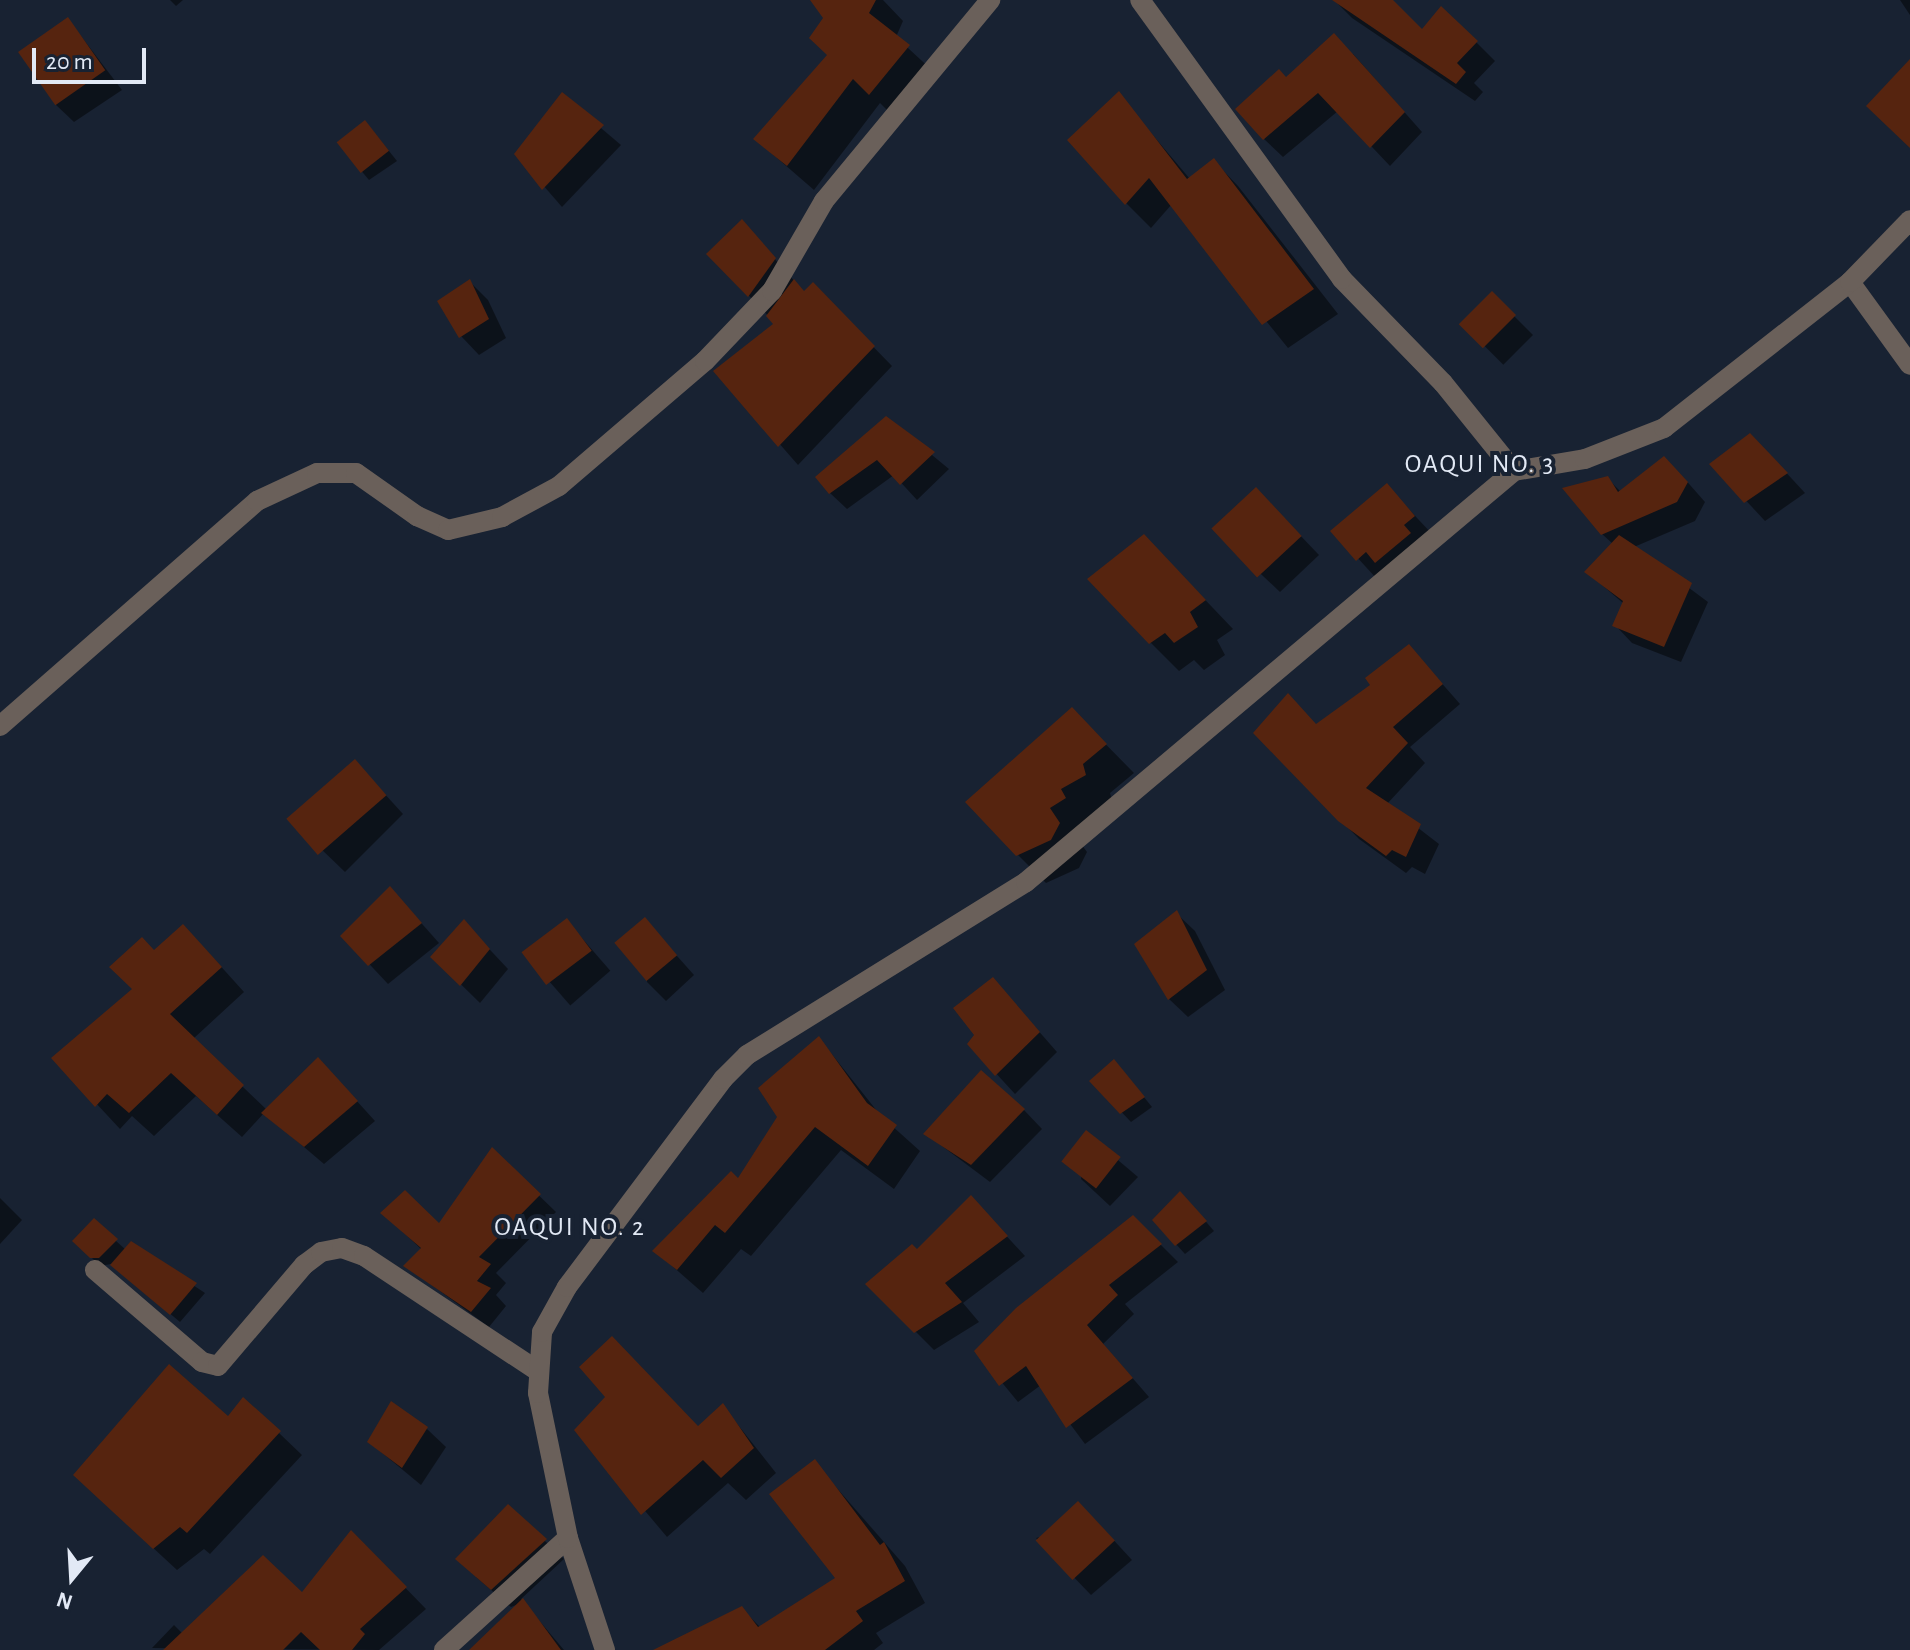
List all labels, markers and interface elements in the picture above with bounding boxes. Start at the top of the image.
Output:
scale bar [36,32,150,82]
text: 20 m [46,50,93,74]
district label: OAQUI NO. 3 [1405,449,1555,481]
district label: OAQUI NO. 2 [494,1212,646,1244]
north arrow [32,1538,112,1618]
text: N [54,1588,75,1614]

